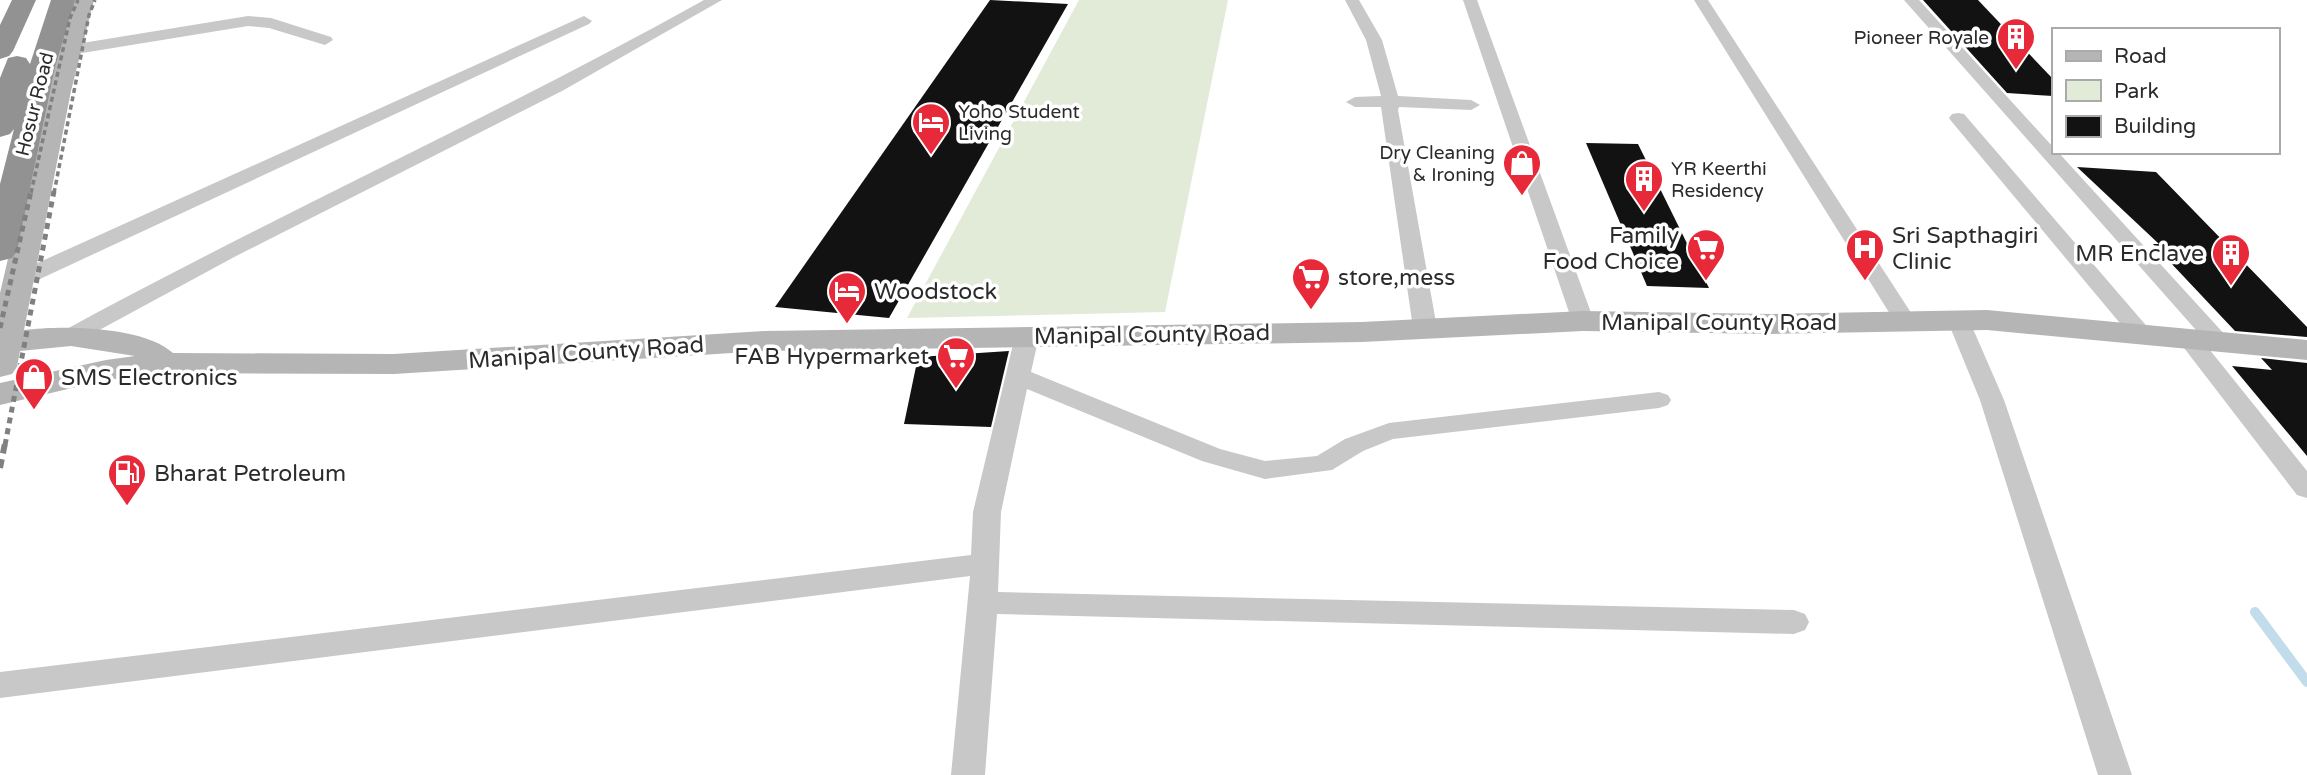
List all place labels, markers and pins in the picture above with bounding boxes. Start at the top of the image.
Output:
building icon: Pioneer Royale [1995,16,2037,71]
place label: Pioneer Royale [1854,27,1989,49]
hotel icon: Yoho Student Living [910,101,952,156]
place label: Yoho Student Living [958,101,1080,145]
place label: Dry Cleaning & Ironing [1379,142,1495,186]
shop icon: Dry Cleaning & Ironing [1501,142,1543,197]
building icon: YR Keerthi Residency [1623,158,1665,213]
place label: YR Keerthi Residency [1671,158,1767,202]
place label: Family Food Choice [1543,222,1679,276]
place label: Sri Sapthagiri Clinic [1892,222,2039,276]
supermarket icon: Family Food Choice [1685,227,1727,282]
hospital icon: Sri Sapthagiri Clinic [1844,227,1886,282]
building icon: MR Enclave [2210,232,2252,287]
place label: MR Enclave [2075,240,2204,268]
supermarket icon: store,mess [1290,256,1332,311]
place label: store,mess [1338,264,1455,292]
hotel icon: Woodstock [826,270,868,325]
place label: Woodstock [874,278,997,306]
supermarket icon: FAB Hypermarket [935,335,977,390]
place label: FAB Hypermarket [734,343,929,371]
shop icon: SMS Electronics [13,356,55,411]
place label: SMS Electronics [61,364,237,392]
fuel station icon: Bharat Petroleum [106,452,148,507]
place label: Bharat Petroleum [154,460,346,488]

